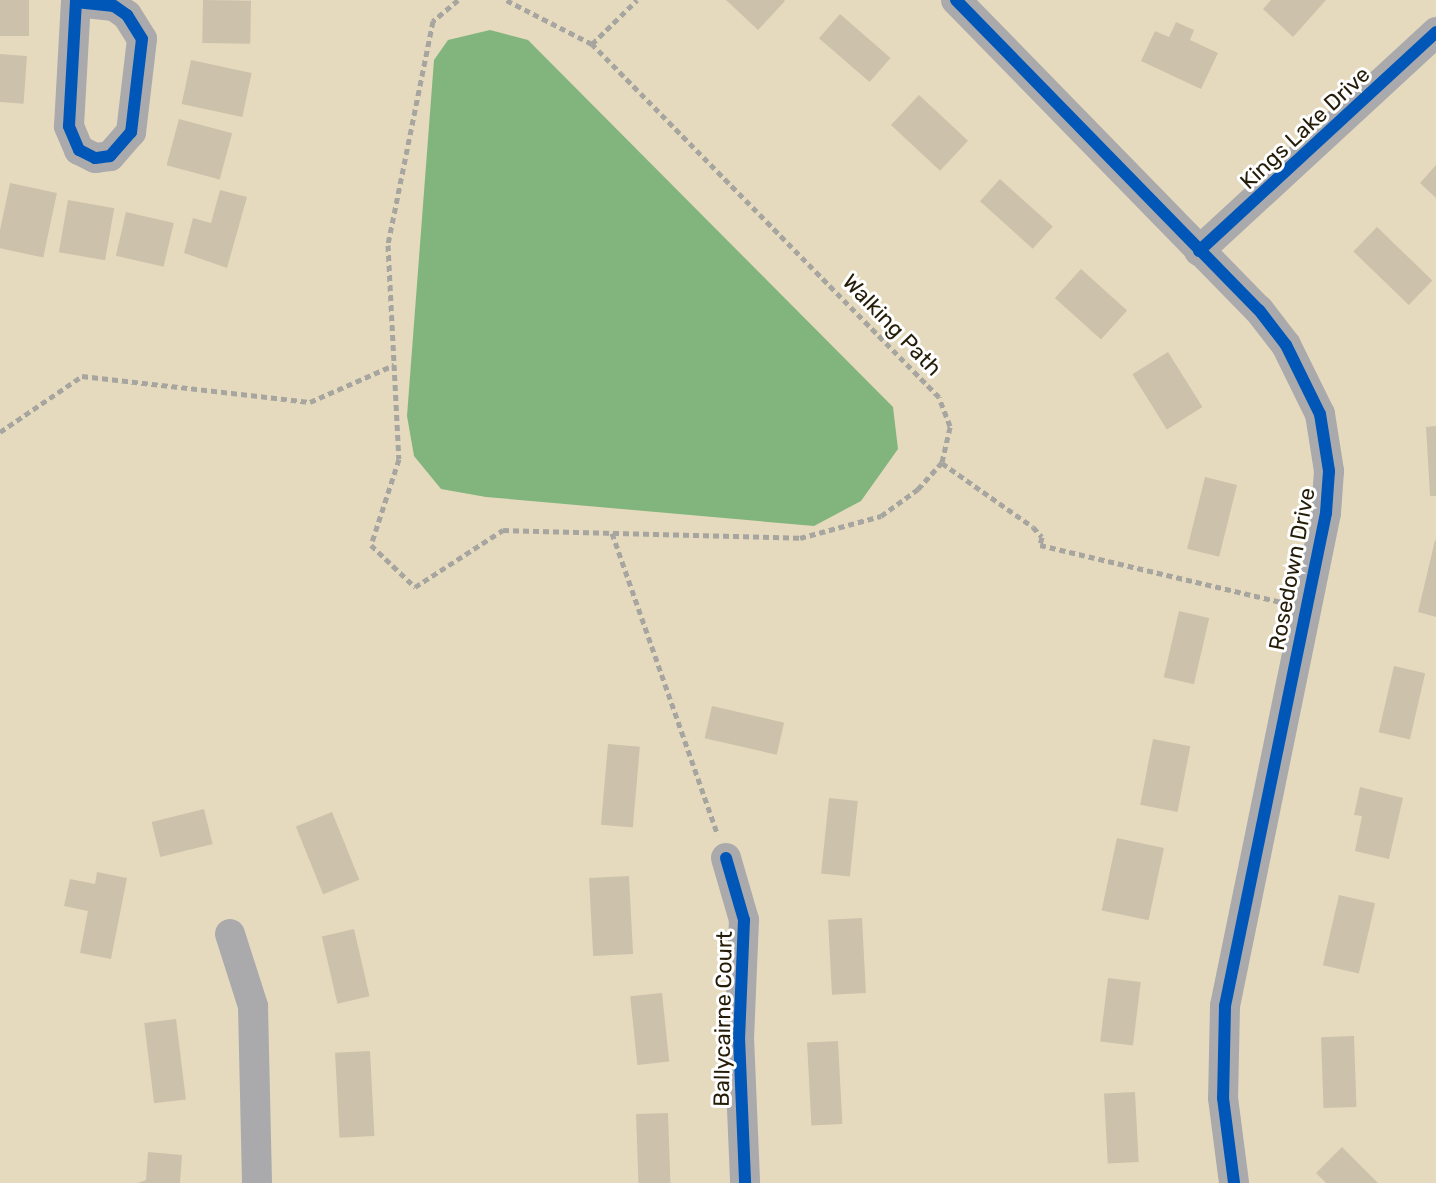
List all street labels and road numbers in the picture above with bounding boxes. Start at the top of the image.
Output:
street label: Kings Lake Drive [1235,61,1375,195]
street label: Walking Path [837,269,947,381]
street label: Rosedown Drive [1263,485,1321,653]
street label: Ballycairne Court [708,931,738,1107]

